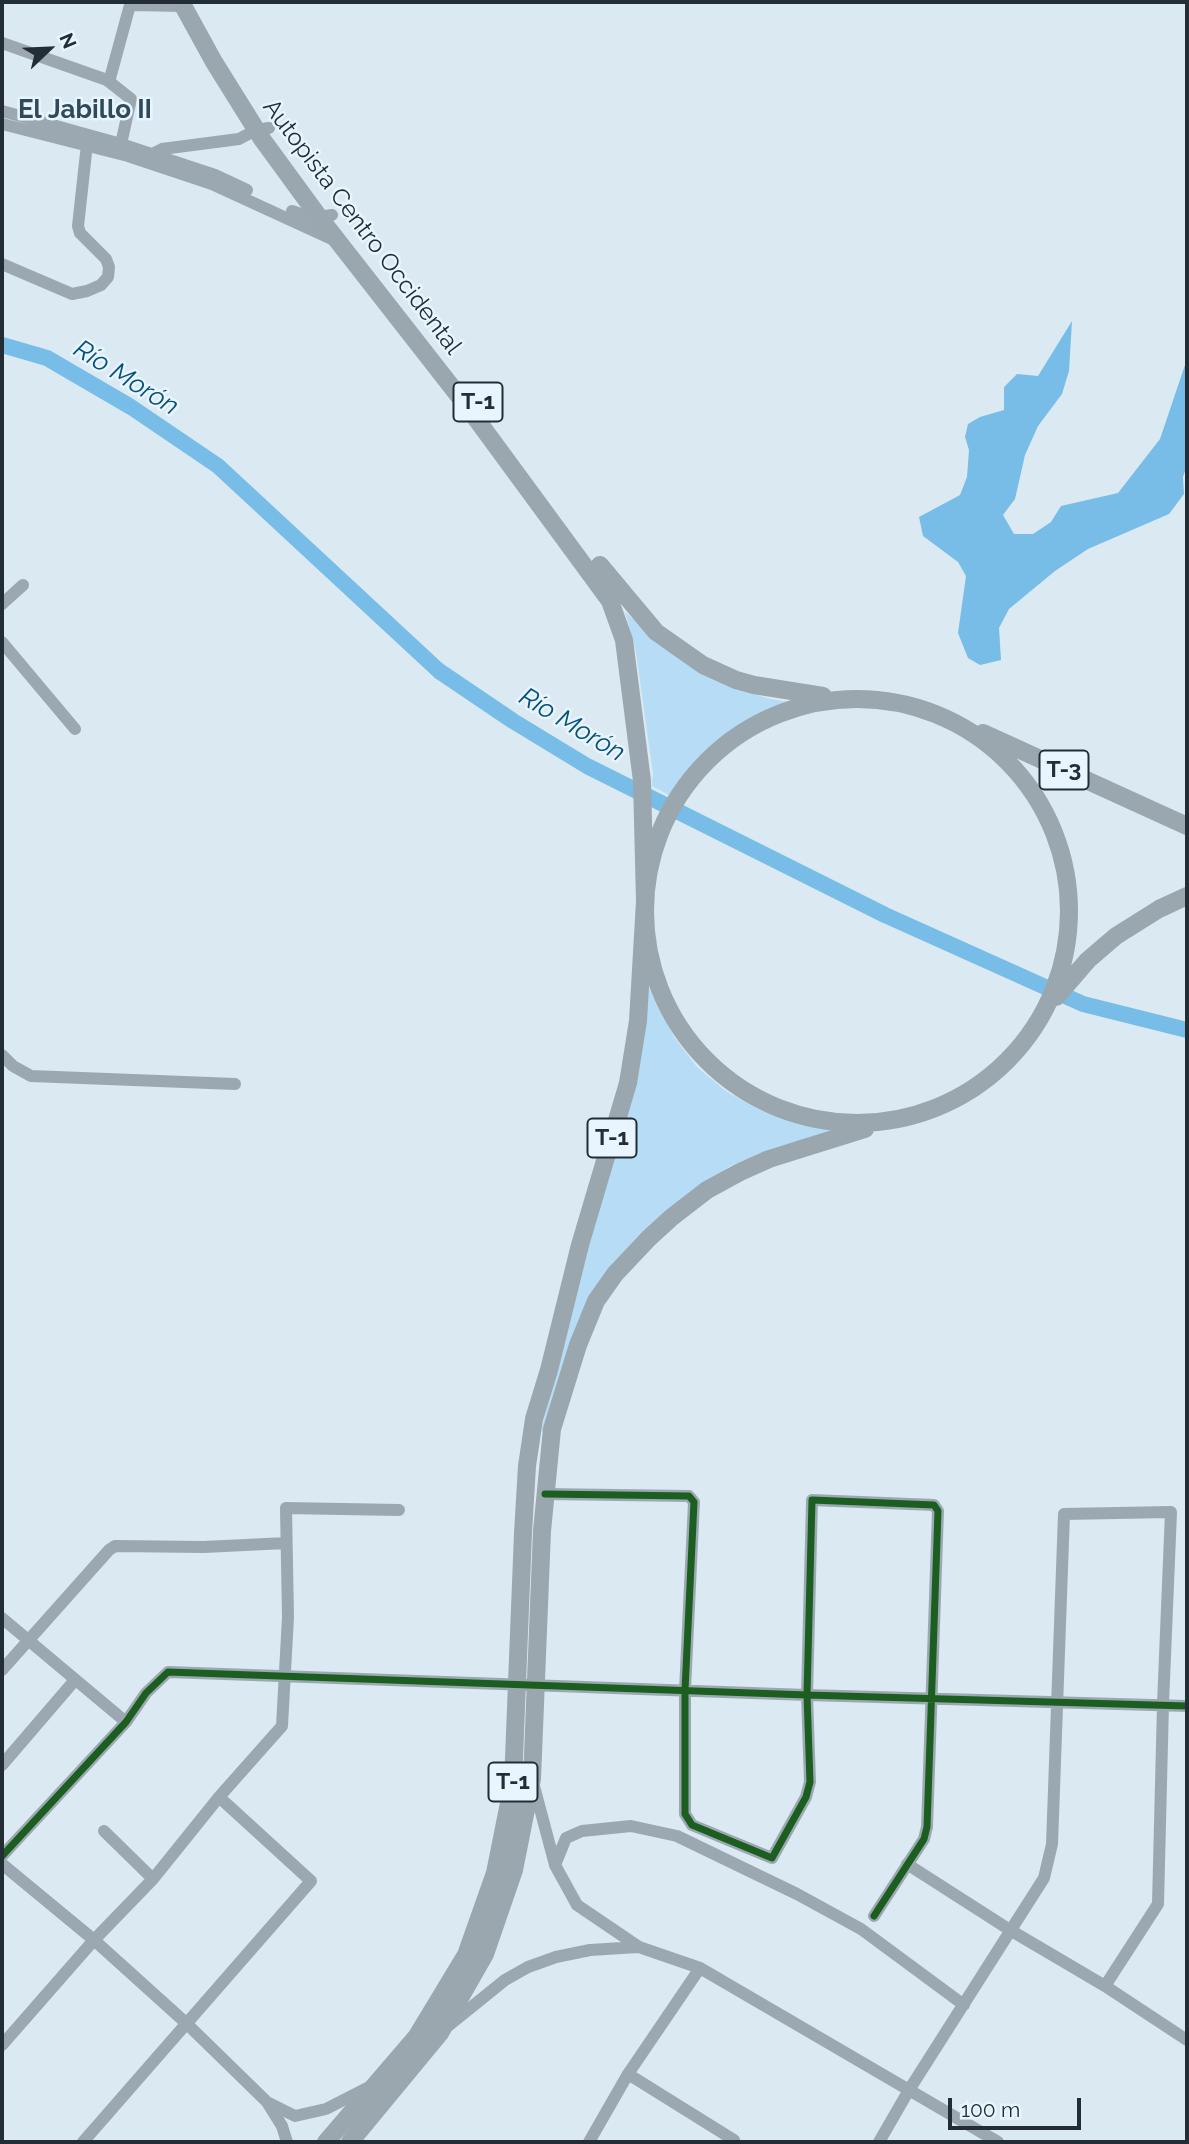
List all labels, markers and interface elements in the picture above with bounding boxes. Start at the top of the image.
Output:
north arrow [14,14,84,84]
text: N [55,30,81,52]
district label: El Jabillo II [18,94,152,126]
street label: Autopista Centro Occidental [257,94,467,360]
water label: Río Morón [68,334,184,422]
road number: T-1 [454,382,503,422]
water label: Río Morón [514,681,630,769]
road number: T-3 [1040,750,1088,790]
road number: T-1 [588,1119,636,1158]
road number: T-1 [489,1763,538,1802]
scale bar [951,2084,1084,2128]
text: 100 m [961,2097,1020,2122]

